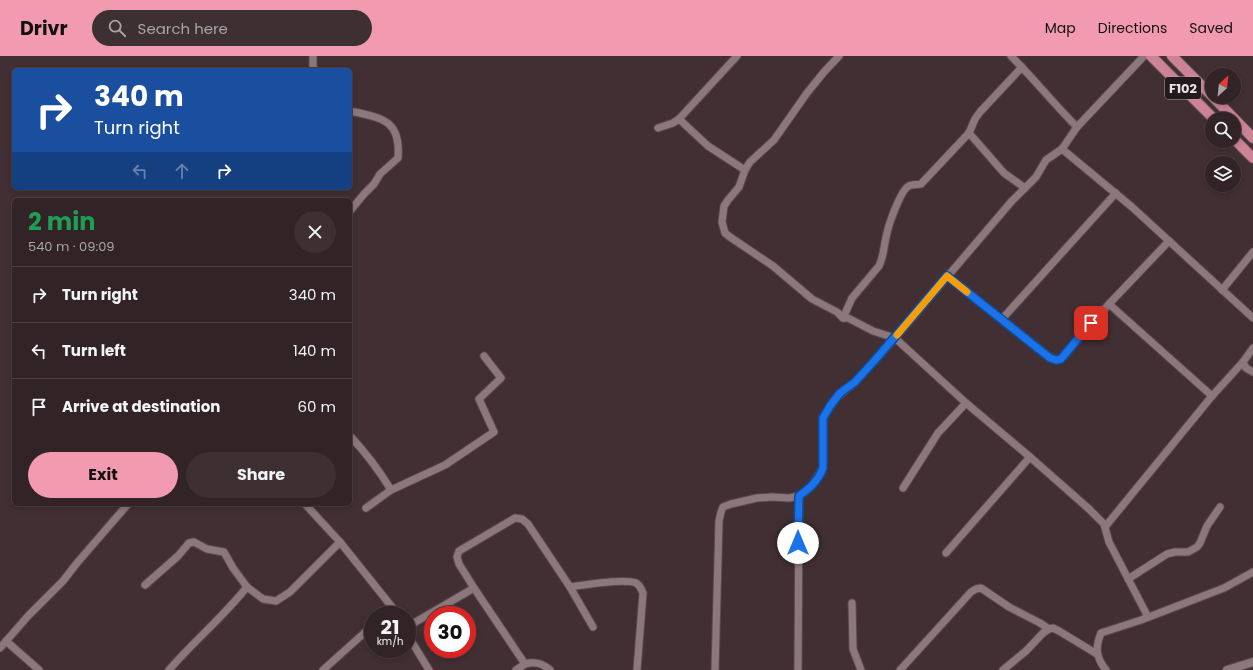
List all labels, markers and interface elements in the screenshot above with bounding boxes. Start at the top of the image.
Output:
search box [92,10,372,46]
text: Drivr [20,15,68,42]
icon: search [106,17,128,39]
text: Search here [138,18,228,39]
text: Map [1045,18,1076,38]
text: Directions [1098,18,1167,38]
text: Saved [1189,18,1233,38]
north arrow [1205,68,1241,104]
map controls [1205,68,1241,192]
text: 340 m [94,77,184,116]
road number: F102 [1165,77,1201,99]
icon: right [28,84,80,136]
button: search [1205,112,1241,148]
text: Turn right [94,115,180,140]
button: layers [1205,156,1241,192]
icon: left [129,160,151,182]
icon: ahead [171,160,193,182]
icon: right [213,160,235,182]
text: 2 min [28,205,95,238]
button: close [294,211,336,253]
text: 540 m · 09:09 [28,237,115,256]
icon: right [28,284,50,306]
text: Turn right [62,284,138,305]
text: 340 m [289,284,336,305]
pin [1074,306,1108,340]
icon: arrive [1080,312,1102,334]
icon: left [28,340,50,362]
text: Turn left [62,340,126,361]
text: 140 m [293,340,336,361]
icon: arrive [28,396,50,418]
text: Arrive at destination [62,396,220,417]
text: 60 m [298,396,336,417]
button: Exit [28,452,178,498]
button: Share [186,452,336,498]
position arrow [777,522,819,564]
speed limit sign: 30 [424,606,476,658]
text: 21 [381,613,399,641]
text: km/h [377,634,403,649]

